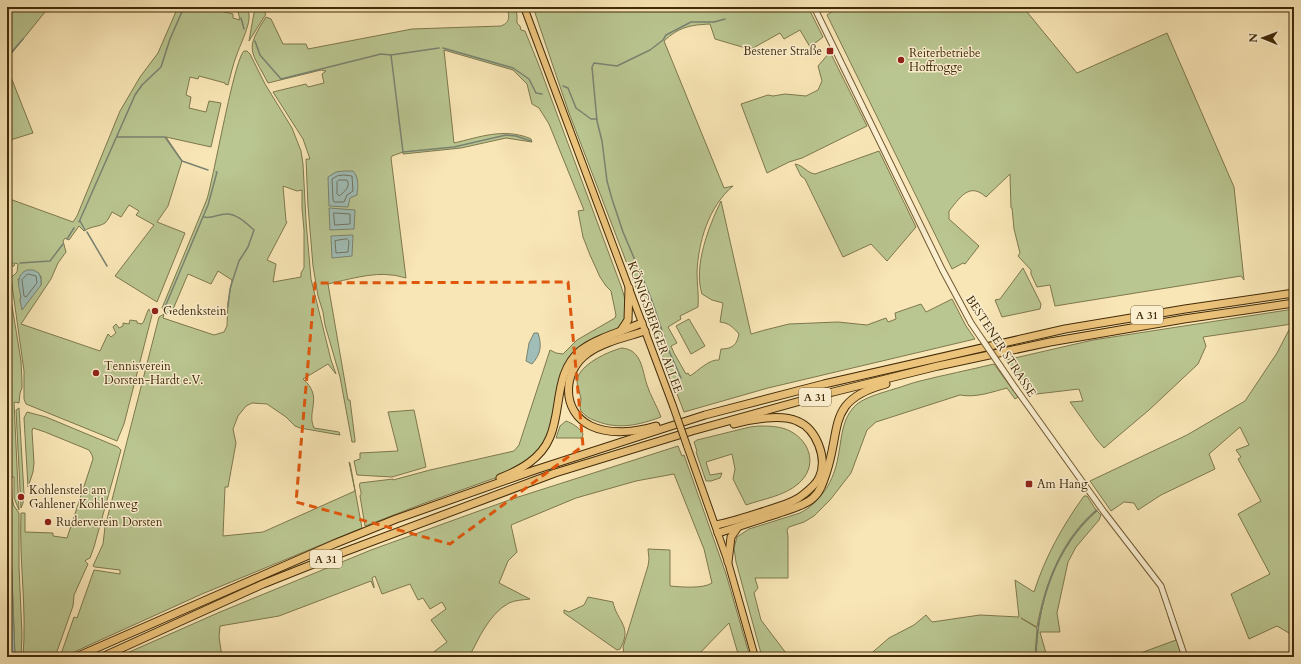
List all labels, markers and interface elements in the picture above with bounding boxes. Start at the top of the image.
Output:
north arrow [1243,18,1283,58]
text: N [1246,32,1261,43]
place label: Bestener Straße [743,43,822,59]
place label: Reiterbetriebe Hoffrogge [909,45,981,75]
marker: Bestener Straße [825,46,835,56]
marker: Reiterbetriebe Hoffrogge [896,55,906,65]
street label: KÖNIGSBERGER ALLEE [624,259,686,395]
street label: BESTENER STRASSE [962,292,1040,400]
place label: Gedenkstein [163,303,227,319]
marker: Gedenkstein [150,306,160,316]
road number: A 31 [1131,306,1163,324]
place label: Tennisverein Dorsten-Hardt e.V. [104,358,203,388]
marker: Tennisverein Dorsten-Hardt e.V. [91,368,101,378]
road number: A 31 [799,388,831,406]
place label: Am Hang [1037,476,1088,492]
marker: Am Hang [1024,479,1034,489]
place label: Kohlenstele am Gahlener Kohlenweg [29,482,138,512]
marker: Kohlenstele am Gahlener Kohlenweg [16,492,26,502]
place label: Ruderverein Dorsten [56,514,163,530]
marker: Ruderverein Dorsten [43,517,53,527]
road number: A 31 [310,550,342,568]

